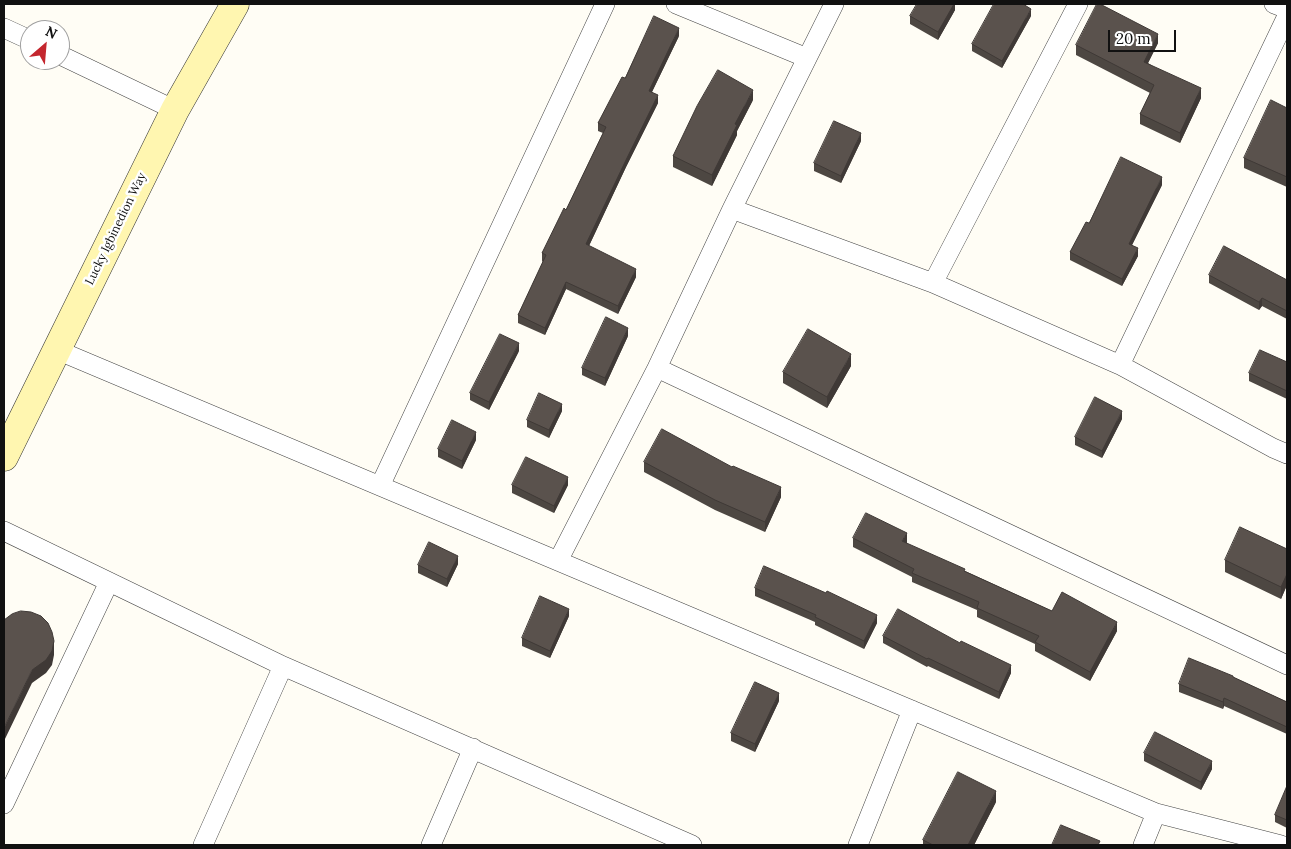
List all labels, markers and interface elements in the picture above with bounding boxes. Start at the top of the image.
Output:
north arrow [20,20,70,70]
scale bar [1111,20,1178,52]
text: N [42,22,60,43]
text: 20 m [1116,29,1151,48]
street label: Lucky Igbinedion Way [83,170,149,288]

